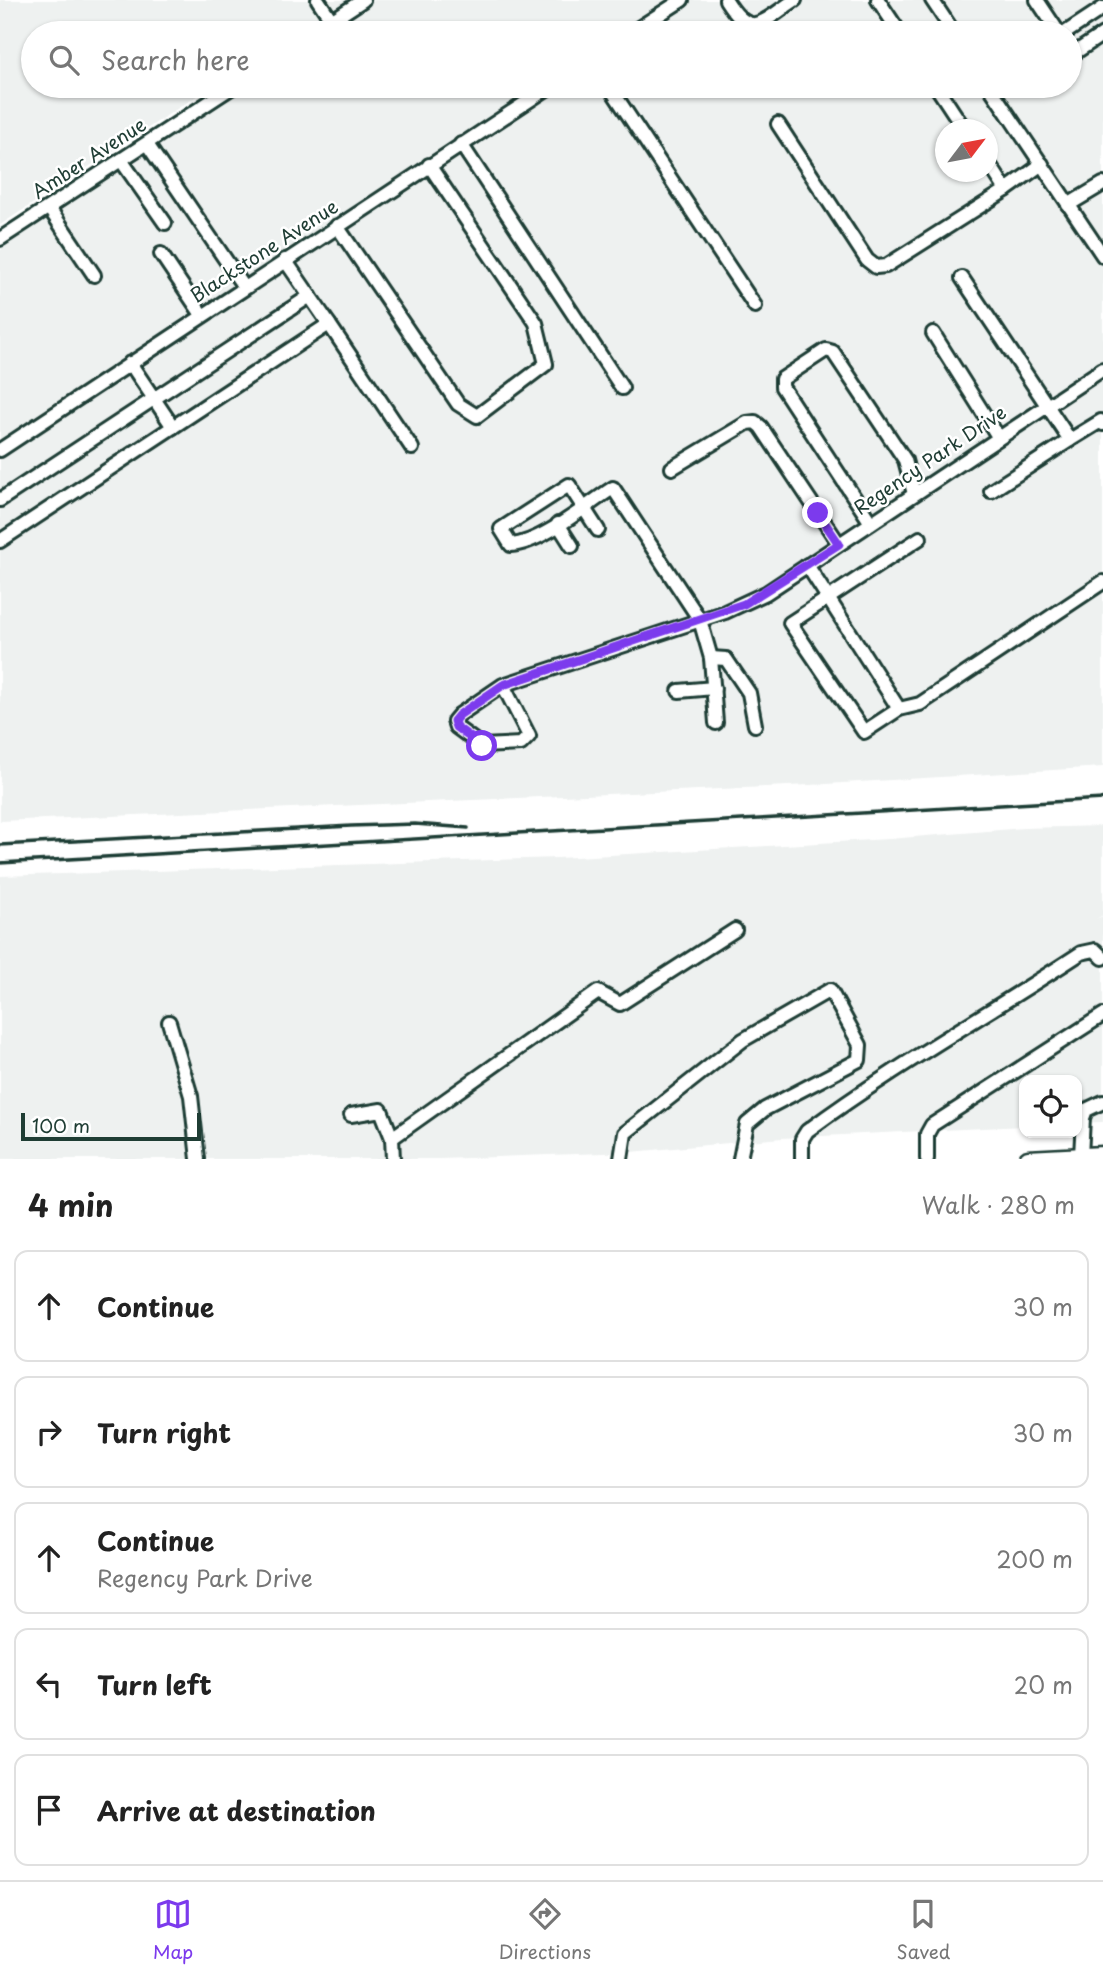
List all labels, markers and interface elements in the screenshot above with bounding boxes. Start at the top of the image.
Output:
search box [21,21,1082,98]
text: Search here [101,40,250,79]
icon: search [45,41,83,79]
street label: Amber Avenue [26,110,151,205]
north arrow [935,119,998,182]
street label: Blackstone Avenue [184,192,343,309]
street label: Regency Park Drive [848,398,1011,521]
route end [802,497,833,528]
route start [466,730,497,761]
map controls [1019,1075,1082,1138]
button: locate [1019,1075,1082,1138]
scale bar [21,1110,201,1142]
text: 100 m [32,1111,90,1139]
text: 4 min [28,1182,114,1227]
text: Walk · 280 m [922,1187,1075,1222]
icon: ahead [30,1287,68,1325]
text: Continue [97,1287,214,1326]
text: 30 m [1012,1289,1073,1324]
icon: right [30,1413,68,1451]
text: Turn right [97,1413,231,1452]
text: 30 m [1012,1415,1073,1450]
text: Continue [97,1521,214,1560]
icon: ahead [30,1539,68,1577]
text: 200 m [996,1541,1073,1576]
text: Regency Park Drive [97,1560,313,1595]
icon: left [30,1665,68,1703]
text: Turn left [97,1665,212,1704]
text: 20 m [1014,1667,1073,1702]
icon: arrive [30,1791,68,1829]
text: Arrive at destination [97,1791,376,1830]
tab: Map [153,1895,193,1965]
tab: Directions [499,1895,591,1965]
tab: Saved [896,1895,950,1965]

